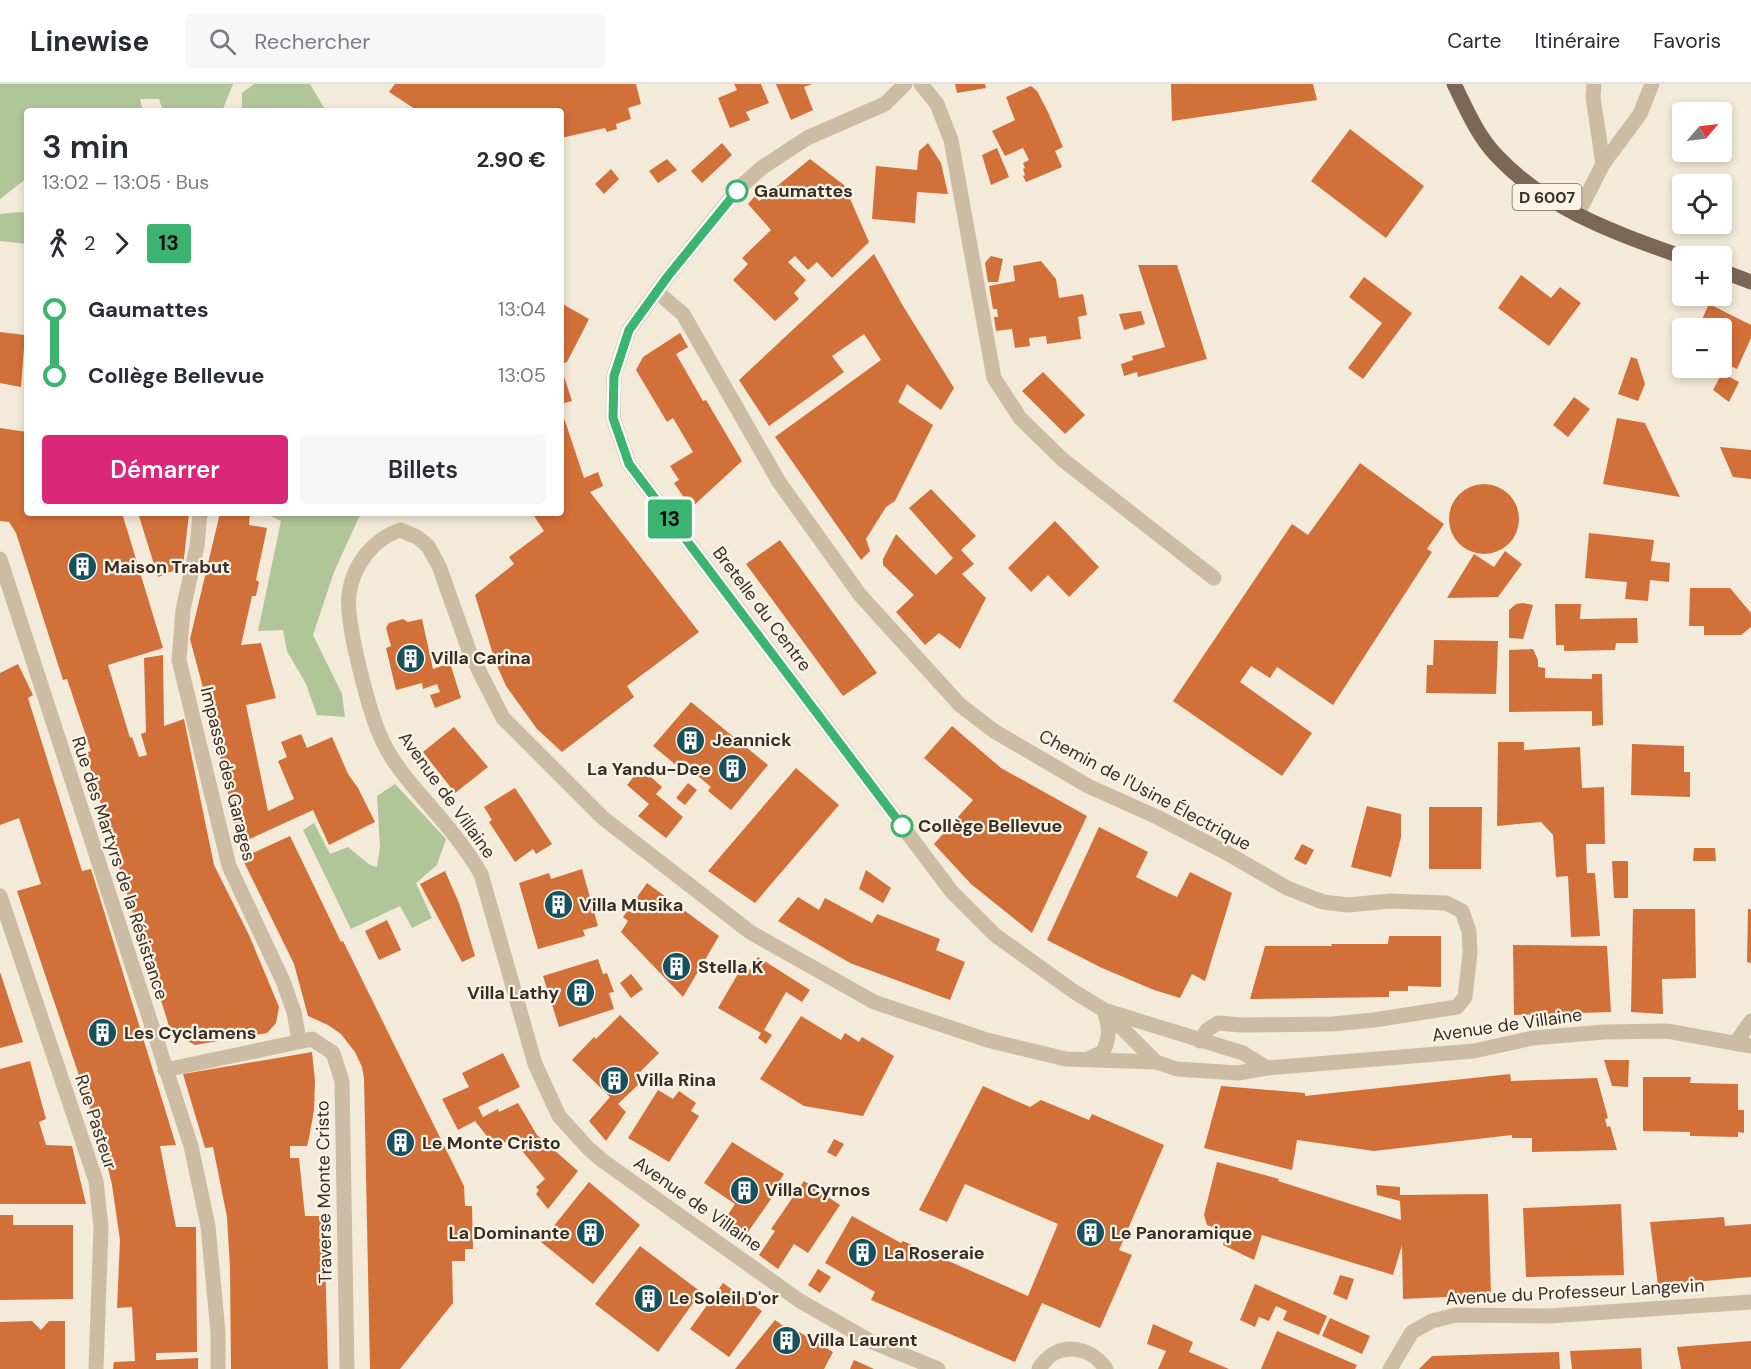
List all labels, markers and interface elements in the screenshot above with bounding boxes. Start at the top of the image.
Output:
search box [185,14,605,68]
text: Linewise [30,23,149,60]
icon: search [206,25,239,58]
text: Rechercher [254,27,371,56]
text: Carte [1447,27,1501,55]
text: Itinéraire [1534,27,1620,55]
text: Favoris [1653,27,1721,55]
north arrow [1672,102,1732,162]
map controls [1672,102,1732,378]
text: 3 min [42,125,129,168]
text: 2.90 € [476,145,546,174]
text: 13:02 – 13:05 · Bus [42,169,209,195]
button: locate [1672,174,1732,234]
place label: Gaumattes [754,179,853,203]
marker: Gaumattes [726,180,748,202]
road number: D 6007 [1512,184,1582,210]
icon: walk [42,227,75,260]
icon: forward [105,227,138,260]
text: 13 [159,229,179,257]
text: 2 [84,230,96,256]
button: + [1672,246,1732,306]
text: Gaumattes [88,295,209,324]
text: 13:04 [498,296,546,322]
button: − [1672,318,1732,378]
text: Collège Bellevue [88,361,265,390]
text: 13:05 [498,362,546,388]
button: Démarrer [42,435,288,504]
button: Billets [300,435,546,504]
line badge: 13 [643,500,697,538]
text: 13 [660,505,680,533]
street label: Bretelle du Centre [707,542,817,676]
building icon: Maison Trabut [67,551,99,583]
place label: Maison Trabut [104,555,230,579]
building icon: Villa Carina [394,642,426,674]
place label: Villa Carina [431,646,531,670]
street label: Impasse des Garages [195,684,261,864]
building icon: Jeannick [675,724,707,756]
street label: Chemin de l'Usine Électrique [1035,724,1255,856]
street label: Avenue de Villaine [393,727,501,863]
place label: Jeannick [712,728,792,752]
street label: Rue des Martyrs de la Résistance [66,733,174,1003]
building icon: La Yandu-Dee [716,753,748,785]
place label: La Yandu-Dee [587,757,711,781]
place label: Collège Bellevue [918,814,1063,838]
marker: Collège Bellevue [891,815,913,837]
building icon: Villa Musika [542,889,574,921]
place label: Villa Musika [579,893,683,917]
building icon: Stella K [661,951,693,983]
place label: Stella K [698,955,764,979]
building icon: Villa Lathy [564,977,596,1009]
place label: Villa Lathy [467,981,559,1005]
street label: Avenue de Villaine [1430,1003,1584,1047]
building icon: Les Cyclamens [87,1017,119,1049]
place label: Les Cyclamens [124,1021,256,1045]
building icon: Villa Rina [599,1064,631,1096]
place label: Villa Rina [636,1068,716,1092]
street label: Rue Pasteur [69,1071,123,1173]
street label: Traverse Monte Cristo [310,1100,338,1284]
building icon: Le Monte Cristo [385,1127,417,1159]
place label: Le Monte Cristo [422,1131,561,1155]
street label: Avenue de Villaine [629,1151,767,1257]
building icon: Villa Cyrnos [728,1174,760,1206]
place label: Villa Cyrnos [765,1178,870,1202]
building icon: La Dominante [575,1217,607,1249]
building icon: Le Panoramique [1074,1217,1106,1249]
place label: La Dominante [448,1221,570,1245]
place label: Le Panoramique [1111,1221,1252,1245]
building icon: La Roseraie [847,1237,879,1269]
place label: La Roseraie [884,1241,985,1265]
street label: Avenue du Professeur Langevin [1445,1273,1705,1311]
building icon: Le Soleil D'or [632,1282,664,1314]
place label: Le Soleil D'or [669,1286,779,1310]
building icon: Villa Laurent [770,1324,802,1356]
place label: Villa Laurent [807,1328,918,1352]

